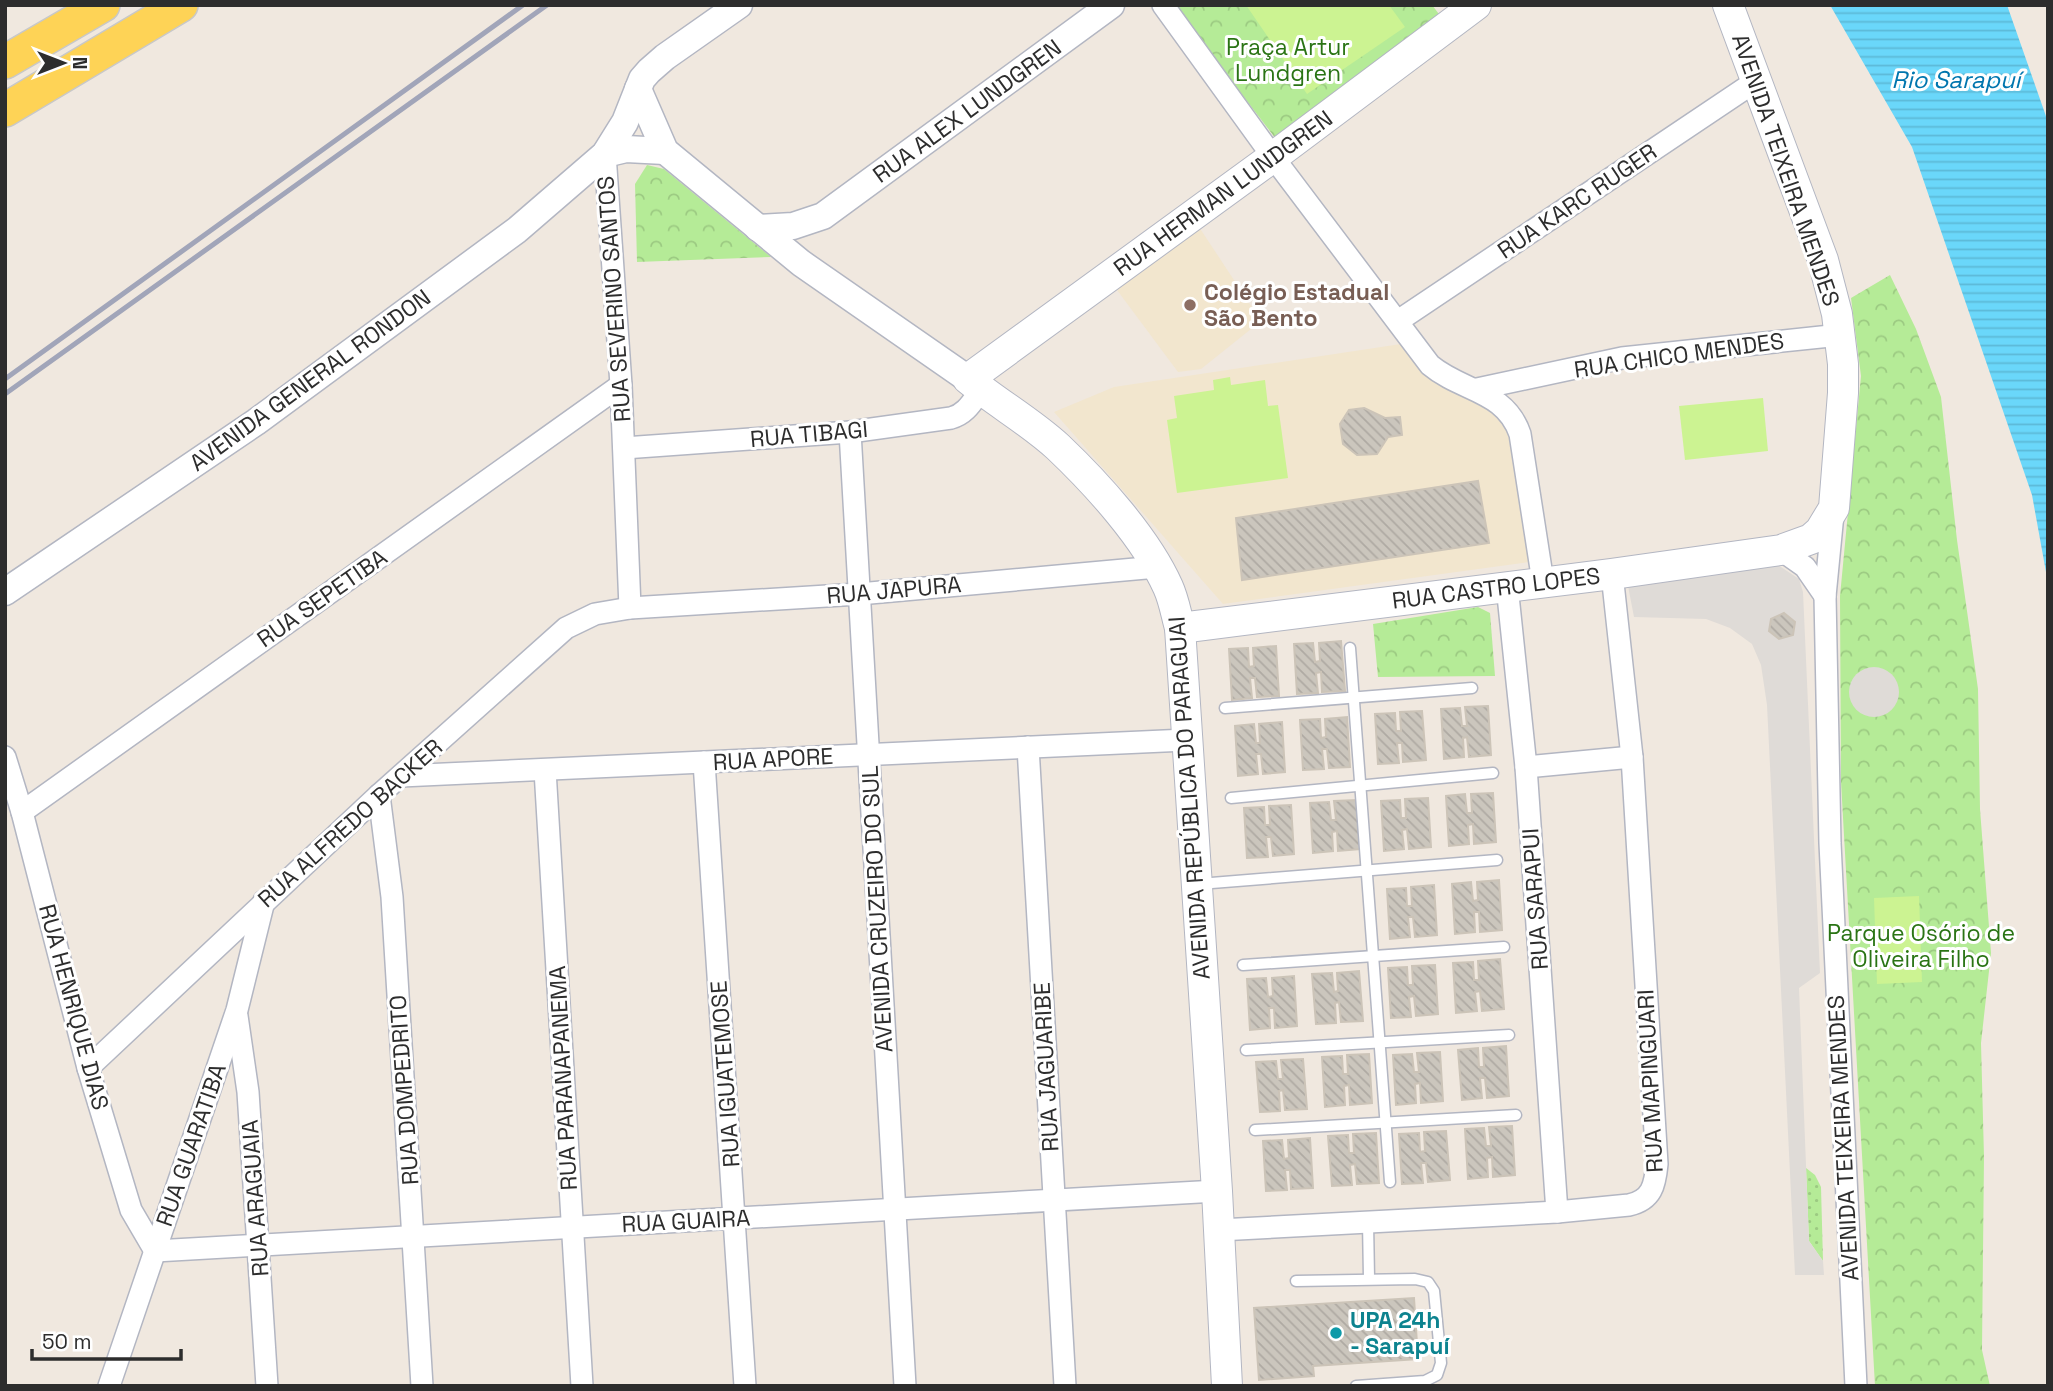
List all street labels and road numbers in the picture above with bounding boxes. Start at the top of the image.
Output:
street label: AVENIDA TEIXEIRA MENDES [1725,30,1847,310]
street label: RUA ALEX LUNDGREN [867,32,1067,190]
street label: RUA HERMAN LUNDGREN [1108,103,1338,283]
street label: RUA KARC RUGER [1492,137,1662,265]
street label: RUA SEVERINO SANTOS [590,175,638,423]
street label: AVENIDA GENERAL RONDON [184,282,436,478]
street label: RUA CHICO MENDES [1572,325,1786,385]
street label: RUA TIBAGI [749,414,869,454]
street label: RUA SEPETIBA [251,542,393,654]
street label: RUA CASTRO LOPES [1390,560,1602,616]
street label: RUA JAPURA [825,569,963,611]
street label: AVENIDA REPÚBLICA DO PARAGUAI [1161,615,1217,981]
street label: RUA ALFREDO BACKER [251,732,449,914]
street label: RUA APORE [712,741,834,777]
street label: AVENIDA CRUZEIRO DO SUL [855,765,899,1053]
street label: RUA SARAPUI [1515,827,1555,971]
street label: RUA HENRIQUE DIAS [32,901,116,1113]
street label: RUA PARANAPANEMA [542,965,584,1191]
street label: RUA IGUATEMOSE [704,980,746,1168]
street label: RUA JAGUARIBE [1027,981,1065,1153]
street label: RUA MAPINGUARI [1630,989,1670,1173]
street label: RUA DOMPEDRITO [382,994,426,1186]
street label: AVENIDA TEIXEIRA MENDES [1821,994,1865,1282]
street label: RUA GUARATIBA [149,1060,233,1230]
street label: RUA ARAGUAIA [235,1118,275,1278]
street label: RUA GUAIRA [621,1203,751,1239]

